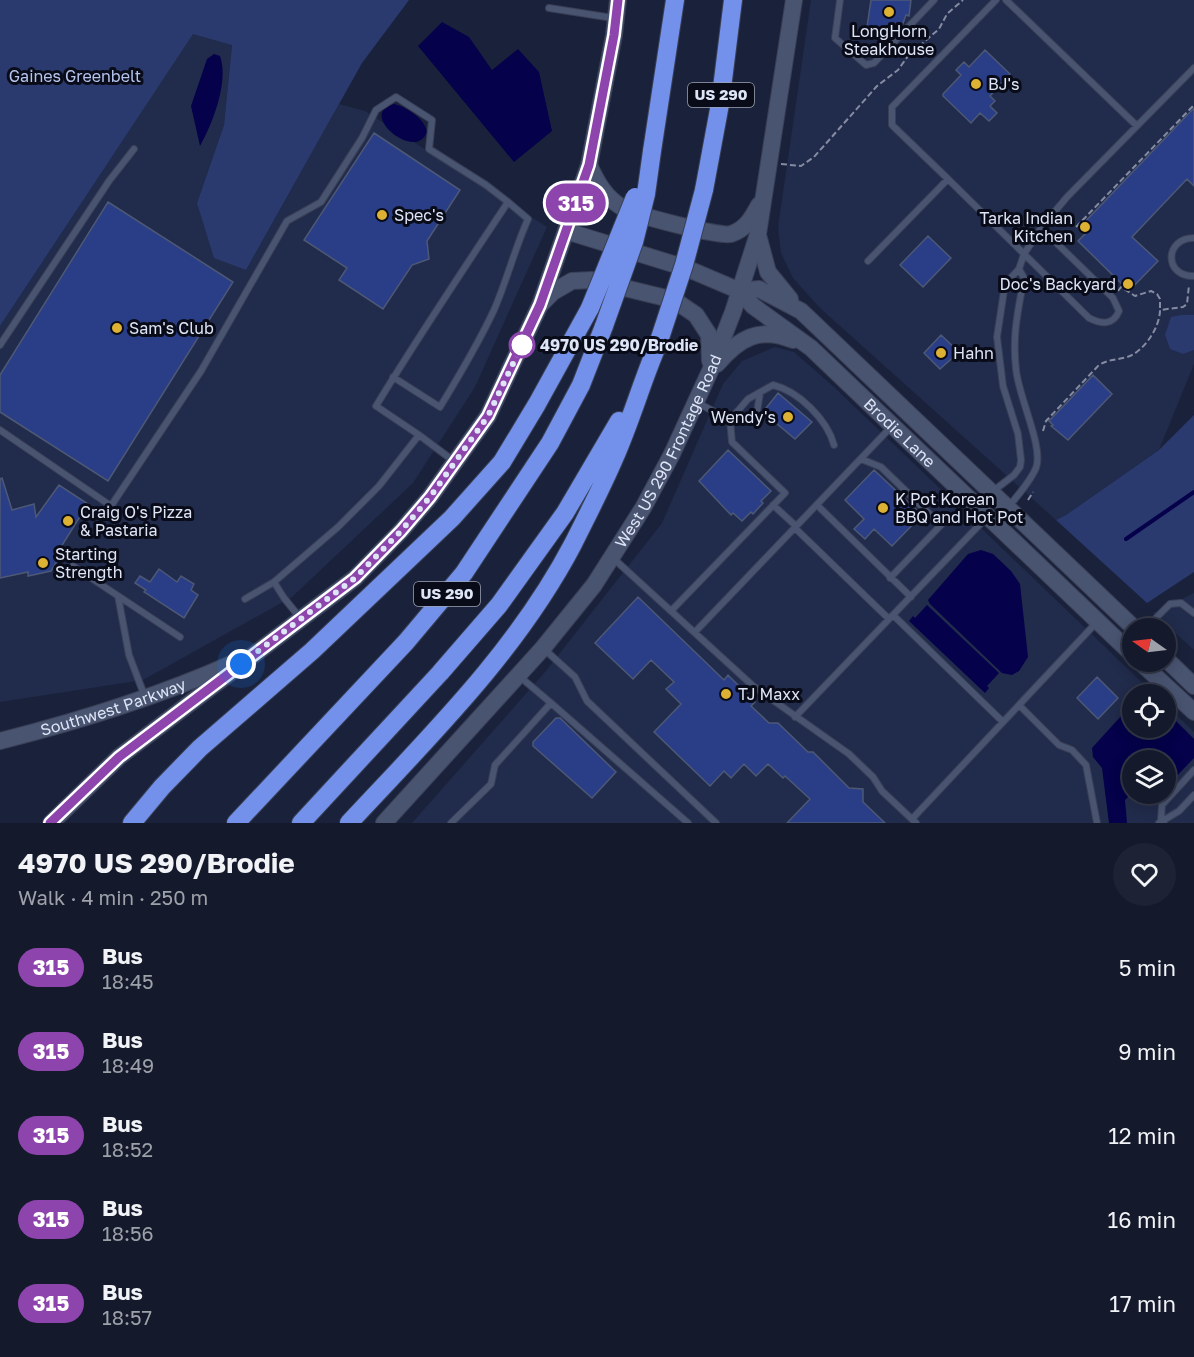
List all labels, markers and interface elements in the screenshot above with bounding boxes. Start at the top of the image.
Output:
marker: LongHorn Steakhouse [882,5,896,19]
place label: LongHorn Steakhouse [844,21,934,59]
park label: Gaines Greenbelt [9,66,141,86]
place label: BJ's [988,74,1020,94]
marker: BJ's [969,77,983,91]
road number: US 290 [688,83,754,107]
line badge: 315 [542,184,610,222]
text: 315 [558,190,594,216]
place label: Spec's [394,205,444,225]
marker: Spec's [375,208,389,222]
place label: Tarka Indian Kitchen [979,208,1073,246]
marker: Tarka Indian Kitchen [1078,220,1092,234]
place label: Doc's Backyard [1000,274,1116,294]
marker: Doc's Backyard [1121,277,1135,291]
place label: Sam's Club [129,318,214,338]
marker: Sam's Club [110,321,124,335]
marker: 4970 US 290/Brodie [509,332,535,358]
place label: 4970 US 290/Brodie [540,335,698,355]
place label: Hahn [953,343,994,363]
marker: Hahn [934,346,948,360]
street label: West US 290 Frontage Road [610,352,725,551]
street label: Brodie Lane [860,394,940,471]
place label: Wendy's [711,407,776,427]
marker: Wendy's [781,410,795,424]
place label: K Pot Korean BBQ and Hot Pot [895,489,1023,527]
marker: K Pot Korean BBQ and Hot Pot [876,501,890,515]
place label: Craig O's Pizza & Pastaria [80,502,192,540]
marker: Craig O's Pizza & Pastaria [61,514,75,528]
place label: Starting Strength [55,544,123,582]
marker: Starting Strength [36,556,50,570]
road number: US 290 [414,582,480,606]
north arrow [1122,618,1176,672]
map controls [1122,618,1176,804]
your location [226,649,256,679]
street label: Southwest Parkway [38,674,189,740]
place label: TJ Maxx [738,684,800,704]
button: locate [1122,684,1176,738]
marker: TJ Maxx [719,687,733,701]
button: layers [1122,750,1176,804]
button: heart [1113,843,1176,906]
text: 4970 US 290/Brodie [18,846,295,879]
text: Walk · 4 min · 250 m [18,885,208,909]
text: Bus [102,942,143,969]
text: 315 [33,954,69,980]
text: 5 min [1119,954,1176,981]
text: 18:45 [102,969,154,993]
text: Bus [102,1026,143,1053]
text: 315 [33,1038,69,1064]
text: 9 min [1118,1038,1176,1065]
text: 18:49 [102,1053,154,1077]
text: Bus [102,1110,143,1137]
text: 315 [33,1122,69,1148]
text: 12 min [1108,1122,1176,1149]
text: 18:52 [102,1137,153,1161]
text: Bus [102,1194,143,1221]
text: 315 [33,1206,69,1232]
text: 16 min [1108,1206,1176,1233]
text: 18:56 [102,1221,154,1245]
text: Bus [102,1278,143,1305]
text: 315 [33,1290,69,1316]
text: 17 min [1109,1290,1176,1317]
text: 18:57 [102,1305,152,1329]

